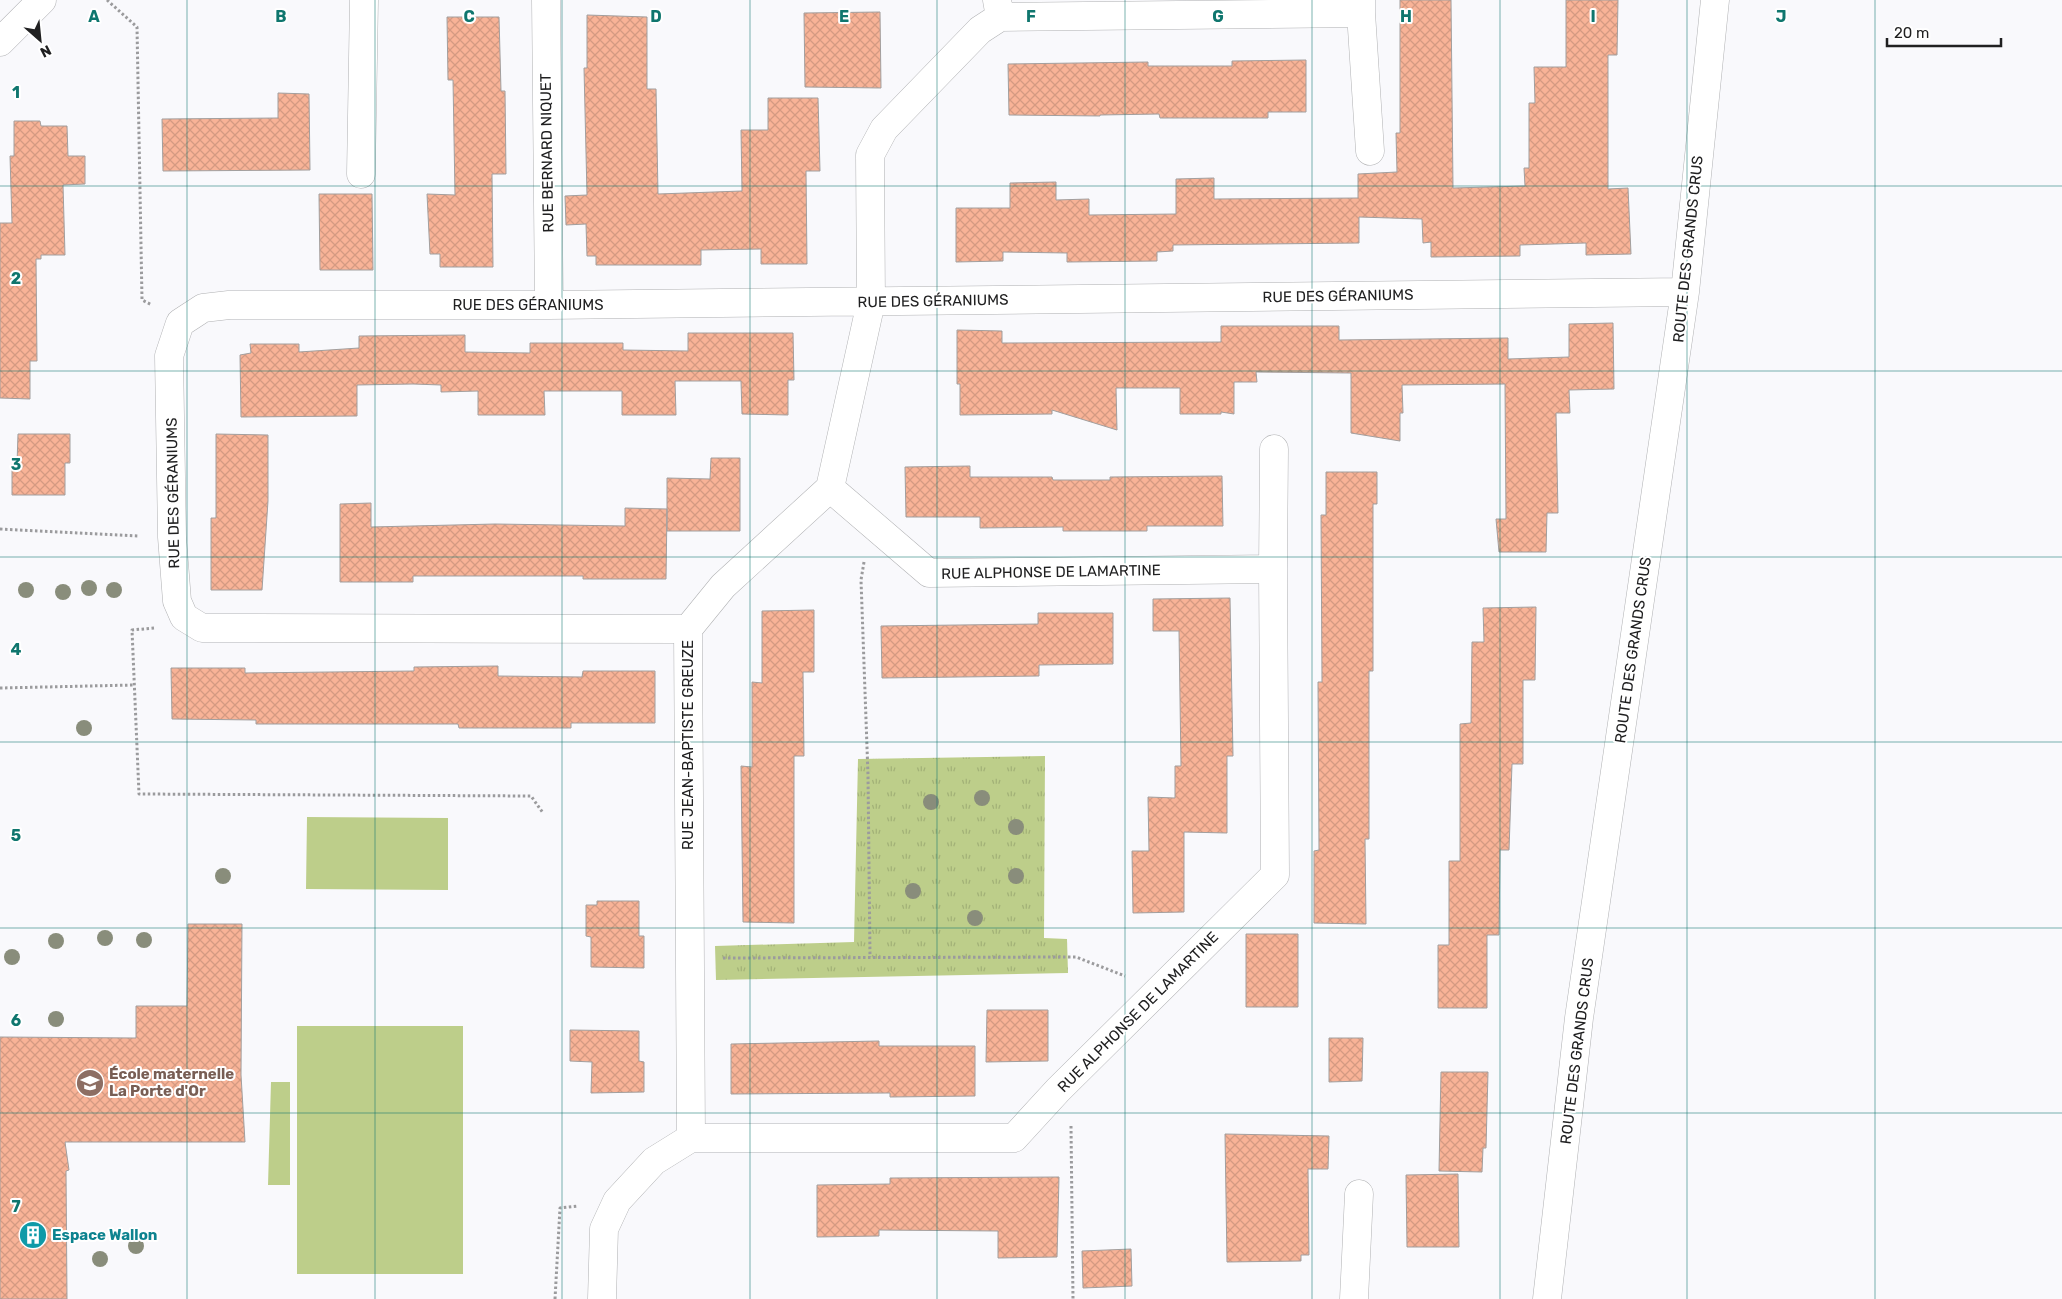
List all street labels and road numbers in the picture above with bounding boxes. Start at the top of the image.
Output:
street label: RUE BERNARD NIQUET [537,73,557,233]
street label: ROUTE DES GRANDS CRUS [1669,155,1707,343]
street label: RUE DES GÉRANIUMS [1262,286,1414,306]
street label: RUE DES GÉRANIUMS [857,291,1009,311]
street label: RUE DES GÉRANIUMS [453,296,604,314]
street label: RUE DES GÉRANIUMS [163,417,183,569]
street label: ROUTE DES GRANDS CRUS [1611,556,1655,744]
street label: RUE ALPHONSE DE LAMARTINE [941,561,1161,583]
street label: RUE JEAN-BAPTISTE GREUZE [679,640,697,850]
street label: RUE ALPHONSE DE LAMARTINE [1054,928,1222,1096]
street label: ROUTE DES GRANDS CRUS [1557,957,1597,1145]

